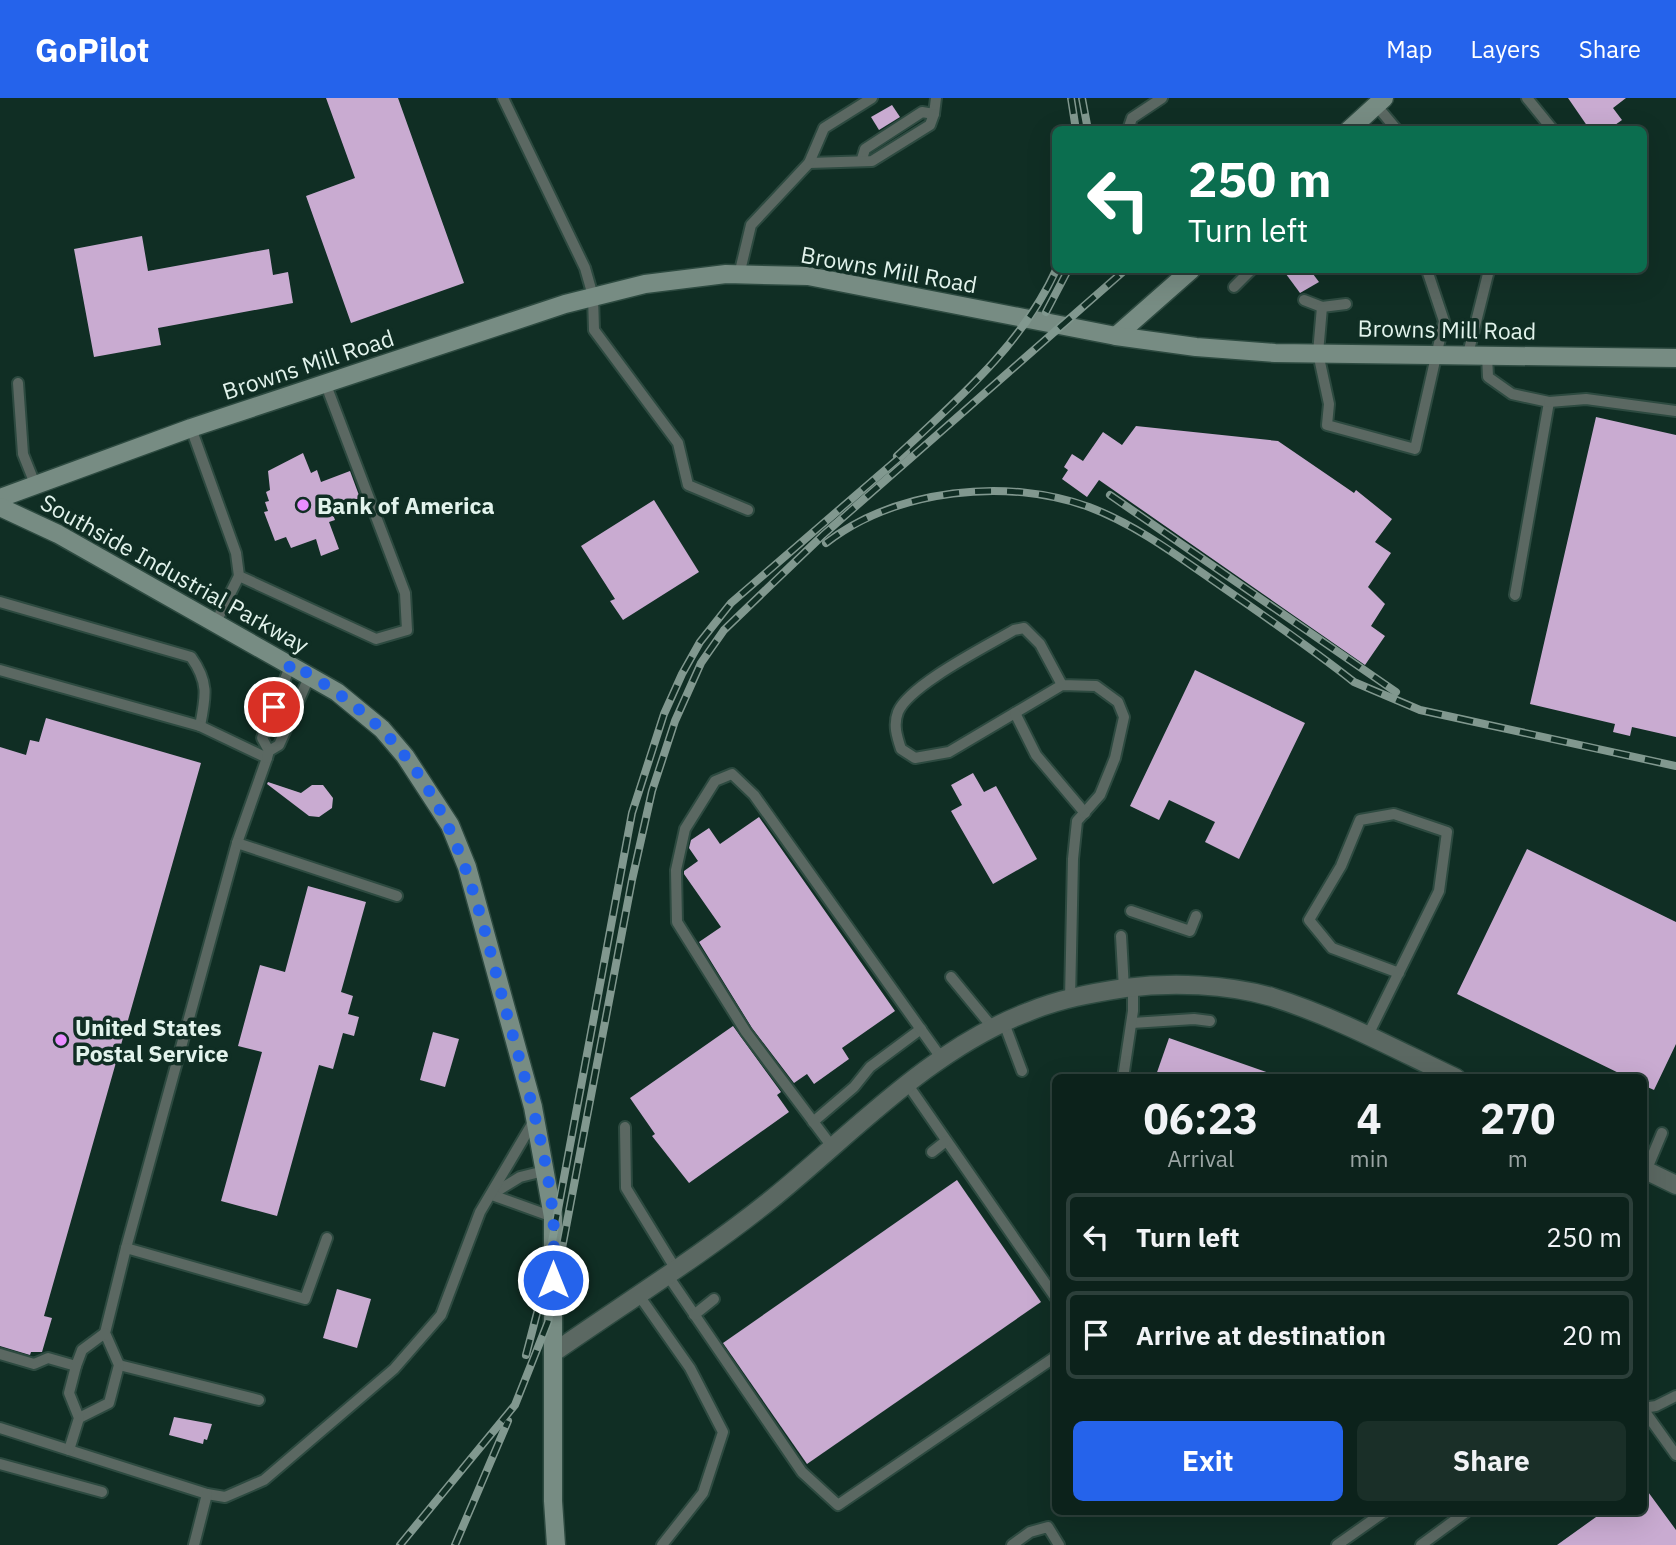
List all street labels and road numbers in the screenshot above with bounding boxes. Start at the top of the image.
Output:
street label: Browns Mill Road [798,239,980,299]
street label: Browns Mill Road [1357,312,1537,346]
street label: Browns Mill Road [218,322,398,406]
street label: Southside Industrial Parkway [35,487,315,660]

